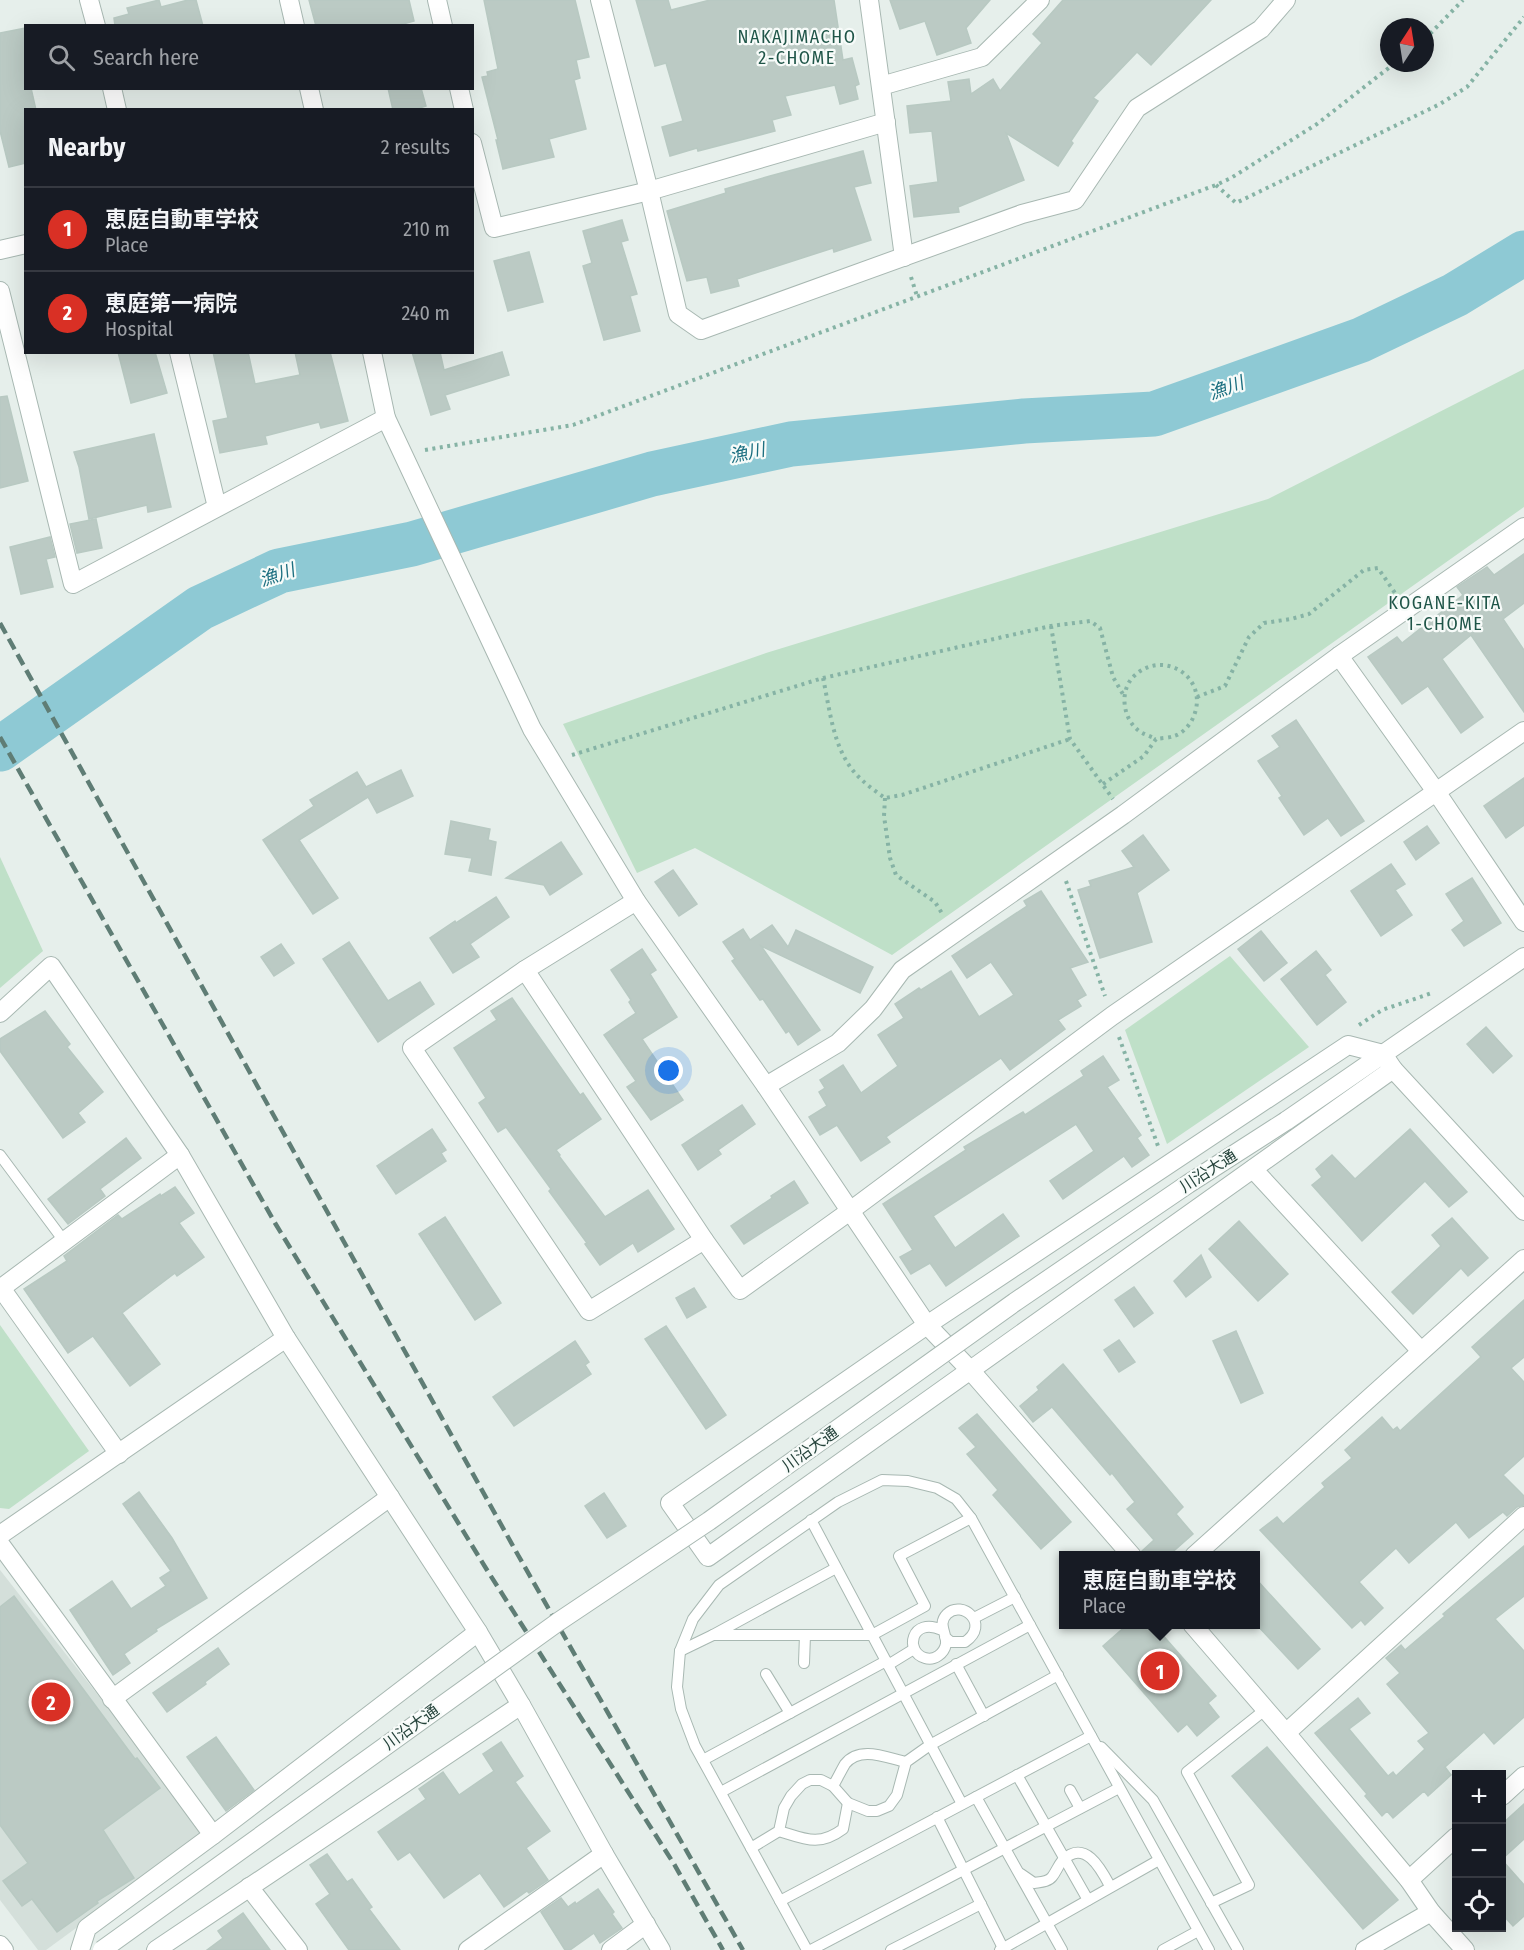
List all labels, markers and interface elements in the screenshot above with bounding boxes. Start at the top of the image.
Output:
north arrow [1380,18,1434,72]
search box [24,24,474,90]
district label: NAKAJIMACHO 2-CHOME [738,26,856,69]
icon: search [45,41,78,74]
text: Search here [93,44,199,71]
text: Nearby [48,132,125,163]
text: 2 results [381,135,450,159]
text: 恵庭自動車学校 [105,206,259,233]
text: 1 [63,217,72,241]
text: 210 m [403,217,450,241]
text: Place [105,233,148,257]
text: 恵庭第一病院 [105,290,237,317]
text: 2 [63,301,72,325]
text: 240 m [401,301,450,325]
text: Hospital [105,317,173,341]
water label: 漁川 [1205,371,1249,404]
water label: 漁川 [727,438,769,468]
water label: 漁川 [256,558,299,591]
district label: KOGANE-KITA 1-CHOME [1388,592,1502,635]
your location [654,1056,683,1085]
street label: 川沿大通 [1176,1146,1240,1196]
street label: 川沿大通 [779,1423,841,1475]
popup [1059,1551,1260,1629]
text: 恵庭自動車学校 [1082,1567,1237,1594]
text: Place [1082,1594,1126,1618]
pin: 1 [1140,1648,1180,1694]
pin: 2 [32,1680,70,1724]
street label: 川沿大通 [380,1701,442,1753]
map controls [1452,1770,1506,1932]
button: + [1452,1770,1506,1824]
button: − [1452,1824,1506,1878]
button: locate [1452,1878,1506,1932]

